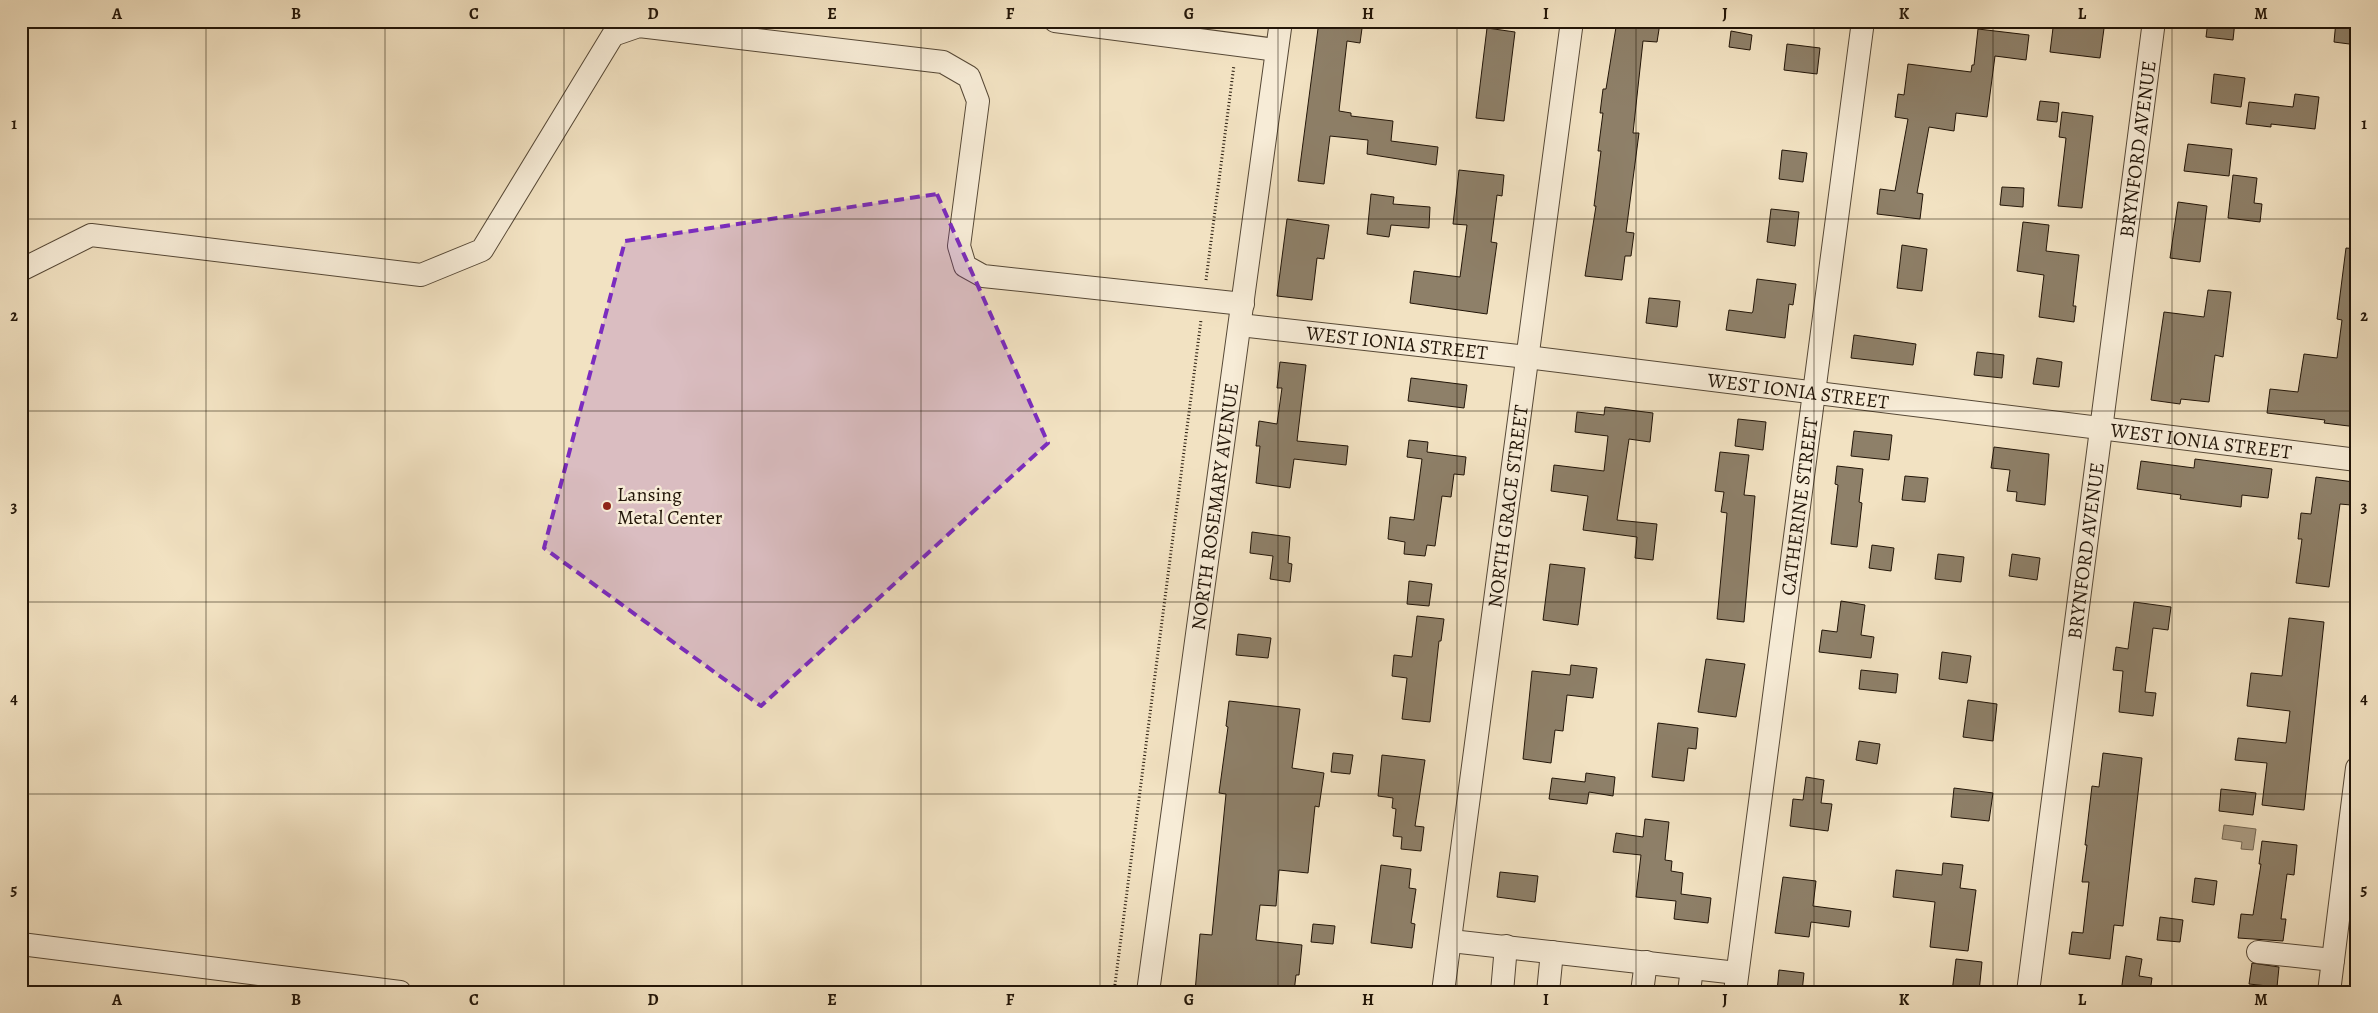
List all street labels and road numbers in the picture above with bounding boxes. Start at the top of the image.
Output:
street label: BRYNFORD AVENUE [2113,59,2162,239]
street label: WEST IONIA STREET [1304,319,1489,366]
street label: WEST IONIA STREET [1705,366,1890,415]
street label: NORTH ROSEMARY AVENUE [1184,381,1245,632]
street label: NORTH GRACE STREET [1481,403,1534,609]
street label: CATHERINE STREET [1774,415,1824,597]
street label: WEST IONIA STREET [2108,416,2293,465]
street label: BRYNFORD AVENUE [2060,461,2110,641]

